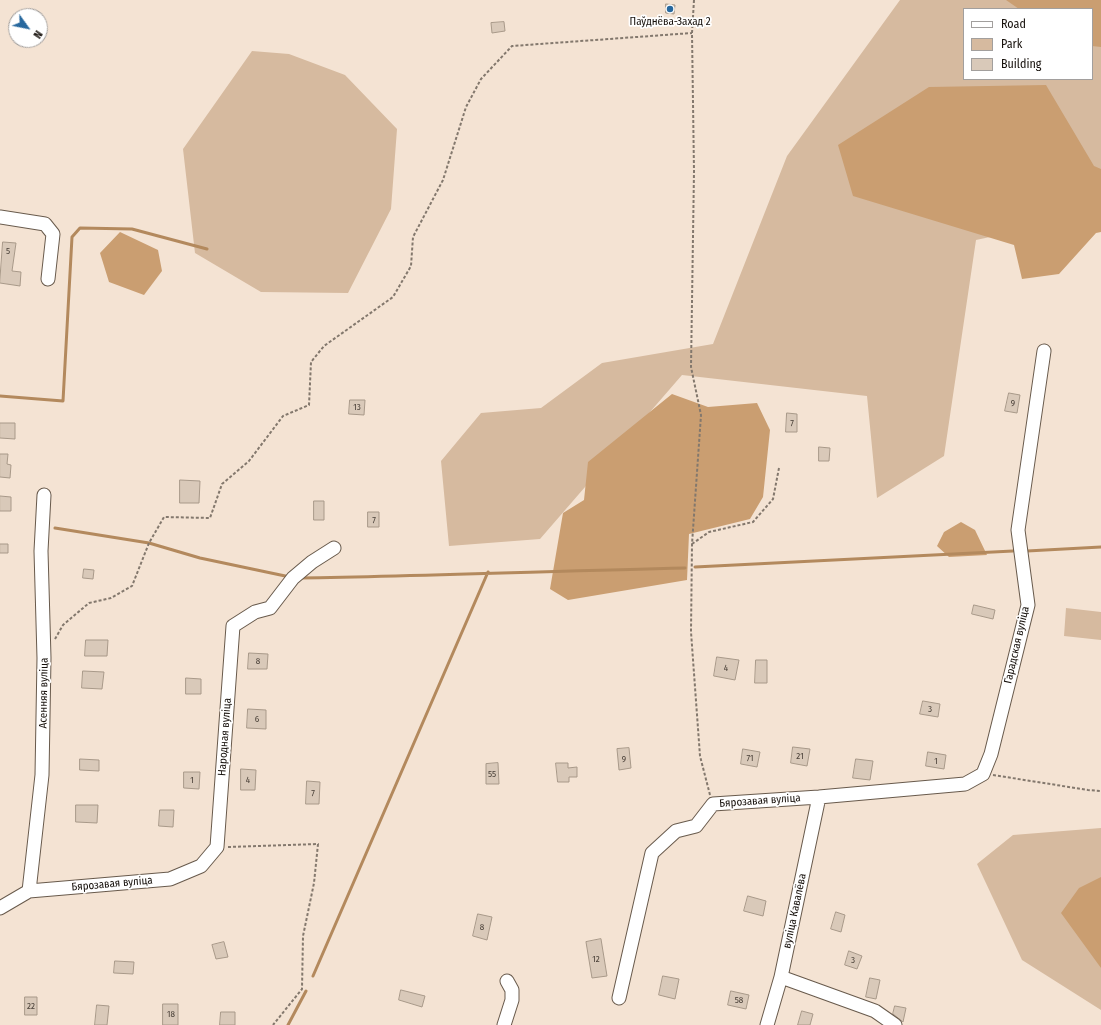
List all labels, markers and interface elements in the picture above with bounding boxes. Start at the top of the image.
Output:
marker: Паўднёва-Захад 2 [665,4,675,14]
north arrow [8,8,48,48]
legend [963,8,1093,80]
place label: Паўднёва-Захад 2 [629,15,711,29]
text: Road [1001,17,1026,31]
text: N [30,28,45,41]
text: Park [1001,37,1022,51]
text: Building [1001,57,1041,71]
house number: 5 [6,246,10,256]
house number: 9 [1011,398,1015,408]
house number: 13 [353,402,361,412]
house number: 7 [790,418,794,428]
house number: 7 [372,515,376,525]
street label: Гарадская вуліца [1002,605,1032,685]
house number: 8 [256,656,260,666]
street label: Асенняя вуліца [37,658,51,728]
house number: 4 [724,663,728,673]
street label: Народная вуліца [216,698,234,776]
house number: 3 [928,704,932,714]
house number: 6 [255,714,259,724]
house number: 21 [796,751,804,761]
house number: 71 [746,753,754,763]
house number: 9 [622,754,626,764]
house number: 1 [934,756,938,766]
house number: 55 [488,769,496,779]
house number: 1 [190,775,194,785]
house number: 4 [246,775,250,785]
house number: 7 [311,788,315,798]
street label: Бярозавая вуліца [719,792,801,810]
street label: вуліца Кавалёва [781,872,809,950]
street label: Бярозавая вуліца [71,874,153,894]
house number: 8 [480,922,484,932]
house number: 12 [592,954,600,964]
house number: 3 [851,955,855,965]
house number: 58 [735,995,743,1005]
house number: 22 [27,1001,35,1011]
house number: 18 [167,1009,175,1019]

